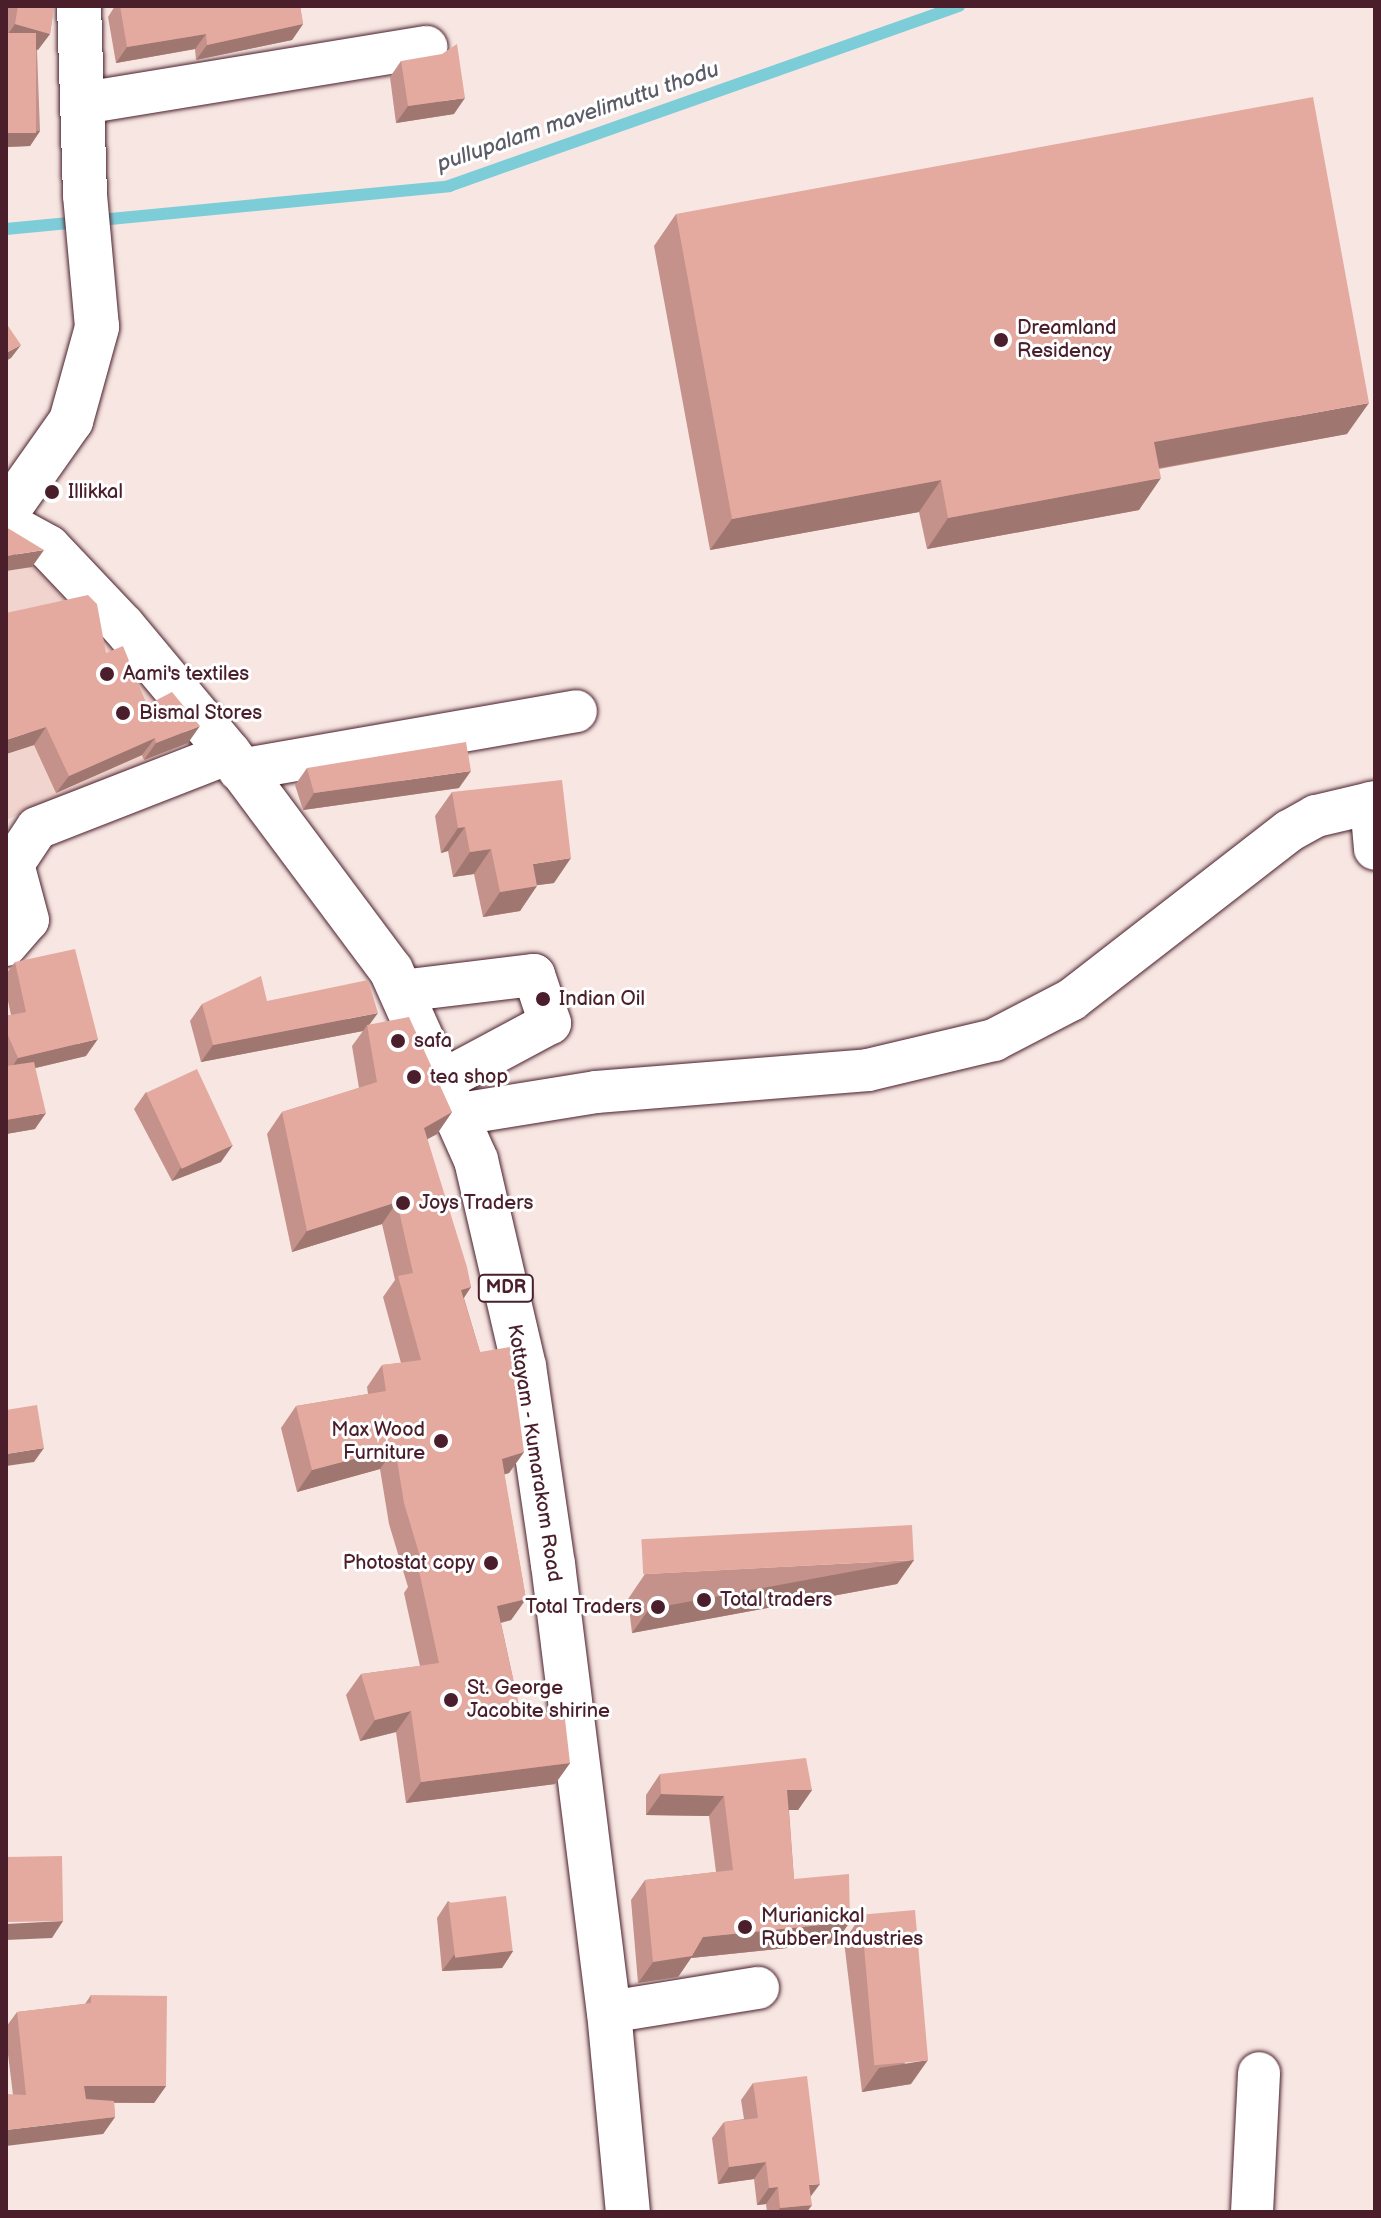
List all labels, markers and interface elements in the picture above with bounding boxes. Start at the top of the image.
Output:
water label: pullupalam mavelimuttu thodu [434,56,722,178]
place label: Dreamland Residency [1017,316,1116,363]
marker: Dreamland Residency [992,331,1010,349]
place label: Illikkal [68,480,123,504]
marker: Illikkal [43,483,61,501]
place label: Aami's textiles [123,662,249,686]
marker: Aami's textiles [98,665,116,683]
place label: Bismal Stores [139,701,263,725]
marker: Bismal Stores [114,704,132,722]
place label: Indian Oil [559,987,645,1011]
marker: Indian Oil [534,990,552,1008]
place label: safa [414,1029,452,1053]
marker: safa [389,1032,407,1050]
place label: tea shop [430,1065,508,1089]
marker: tea shop [405,1068,423,1086]
place label: Joys Traders [419,1191,534,1215]
marker: Joys Traders [394,1194,412,1212]
road number: MDR [476,1274,536,1302]
street label: Kottayam - Kumarakom Road [502,1322,566,1584]
place label: Max Wood Furniture [330,1418,425,1465]
marker: Max Wood Furniture [432,1432,450,1450]
place label: Photostat copy [343,1551,475,1575]
marker: Photostat copy [482,1554,500,1572]
place label: Total traders [720,1588,832,1612]
marker: Total traders [695,1591,713,1609]
place label: Total Traders [525,1595,642,1619]
marker: Total Traders [649,1598,667,1616]
place label: St. George Jacobite shirine [467,1676,610,1723]
marker: St. George Jacobite shirine [442,1691,460,1709]
place label: Murianickal Rubber Industries [761,1904,923,1951]
marker: Murianickal Rubber Industries [736,1918,754,1936]

